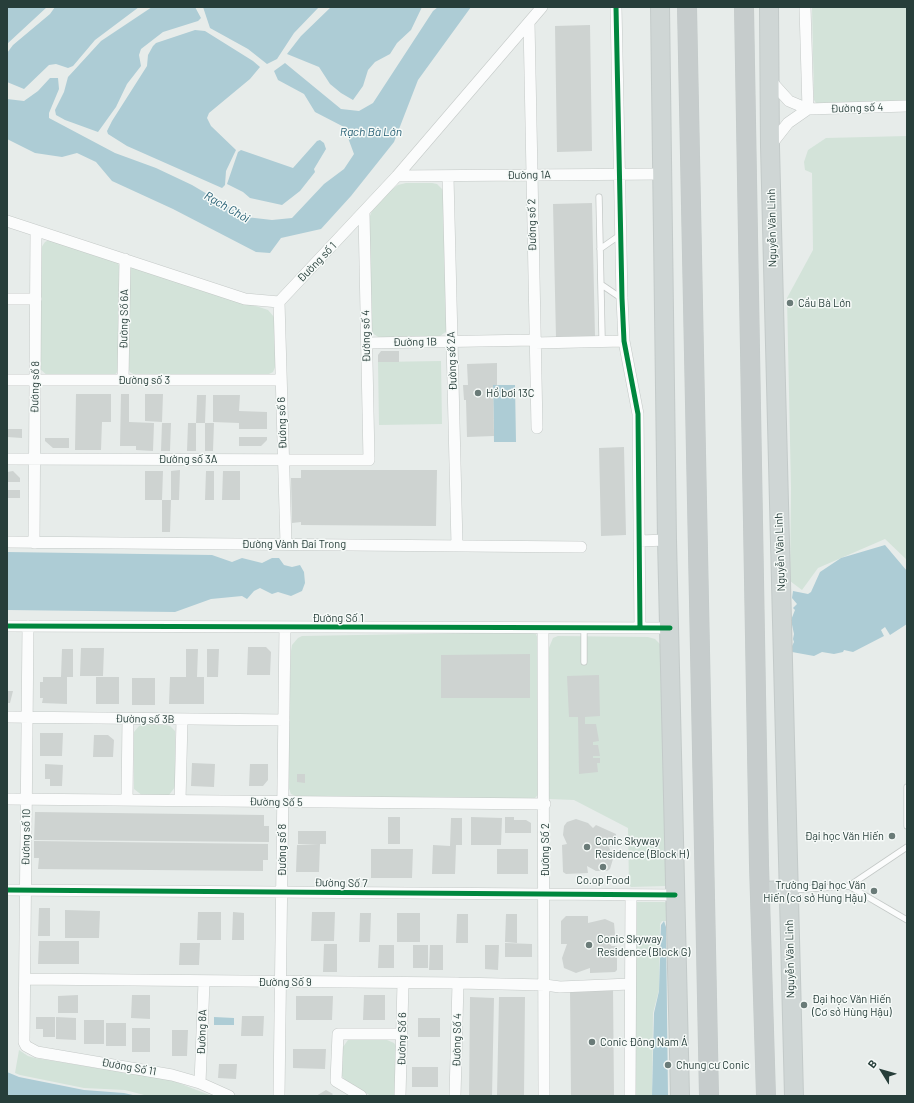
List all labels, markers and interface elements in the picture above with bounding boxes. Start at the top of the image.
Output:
street label: Đường số 4 [830,100,884,116]
water label: Rạch Bà Lớn [340,125,402,139]
street label: Đường 1A [507,168,551,182]
water label: Rạch Chòi [202,188,252,226]
street label: Nguyễn Văn Linh [765,189,779,267]
street label: Đường số 2 [525,199,539,251]
street label: Đường số 1 [295,239,339,285]
street label: Đường Số 6A [117,289,131,349]
place label: Cầu Bà Lớn [798,296,851,310]
marker: Cầu Bà Lớn [785,298,795,308]
street label: Đường số 4 [359,310,373,362]
street label: Đường số 2A [444,331,460,391]
street label: Đường 1B [393,335,437,349]
street label: Đường số 8 [28,361,42,413]
street label: Đường số 3 [118,373,170,387]
place label: Hồ bơi 13C [486,386,534,400]
marker: Hồ bơi 13C [473,388,483,398]
street label: Đường số 6 [274,397,290,449]
street label: Đường số 3A [159,452,217,466]
street label: Nguyễn Văn Linh [772,512,788,592]
street label: Đường Vành Đai Trong [242,537,346,551]
street label: Đường Số 1 [312,611,364,625]
street label: Đường số 3B [115,712,175,726]
street label: Đường Số 5 [249,795,303,809]
street label: Đường số 10 [19,809,33,865]
street label: Đường Số 2 [538,823,552,877]
street label: Đường số 8 [275,824,289,876]
place label: Đại học Văn Hiến [805,829,884,843]
marker: Đại học Văn Hiến [887,831,897,841]
place label: Conic Skyway Residence (Block H) [595,834,689,860]
marker: Conic Skyway Residence (Block H) [582,842,592,852]
marker: Co.op Food [598,862,608,872]
place label: Co.op Food [576,873,630,887]
street label: Đường Số 7 [314,876,368,890]
place label: Trường Đại học Văn Hiến (cơ sở Hùng Hậu) [763,878,866,904]
marker: Trường Đại học Văn Hiến (cơ sở Hùng Hậu) [869,886,879,896]
street label: Nguyễn Văn Linh [783,920,797,998]
place label: Conic Skyway Residence (Block G) [597,932,690,958]
marker: Conic Skyway Residence (Block G) [584,940,594,950]
street label: Đường Số 9 [258,975,312,989]
place label: Đại học Văn Hiến (Cơ sở Hùng Hậu) [812,992,892,1018]
marker: Đại học Văn Hiến (Cơ sở Hùng Hậu) [799,1000,809,1010]
street label: Đường 8A [195,1009,209,1055]
street label: Đường Số 6 [395,1012,409,1066]
street label: Đường Số 4 [450,1013,464,1067]
place label: Conic Đông Nam Á [600,1035,688,1049]
marker: Conic Đông Nam Á [587,1037,597,1047]
north arrow [862,1051,902,1091]
street label: Đường Số 11 [101,1056,157,1078]
text: B [865,1057,879,1070]
place label: Chung cư Conic [676,1058,749,1072]
marker: Chung cư Conic [663,1060,673,1070]

